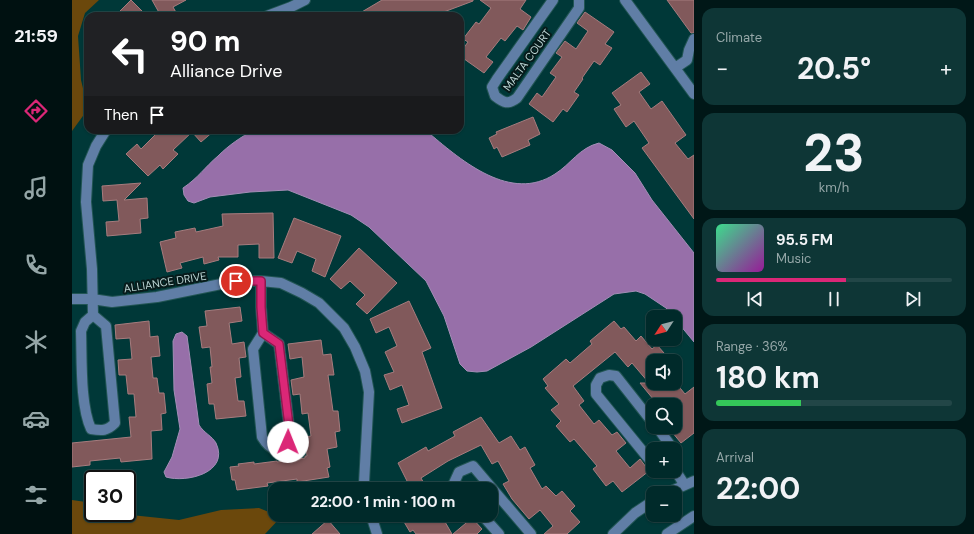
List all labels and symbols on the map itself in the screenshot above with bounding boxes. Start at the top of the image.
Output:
street label: MALTA COURT [500,26,554,94]
pin [219,264,253,298]
street label: ALLIANCE DRIVE [123,269,207,295]
north arrow [646,310,682,346]
position arrow [267,421,309,463]
speed limit sign: 30 [84,470,136,522]

